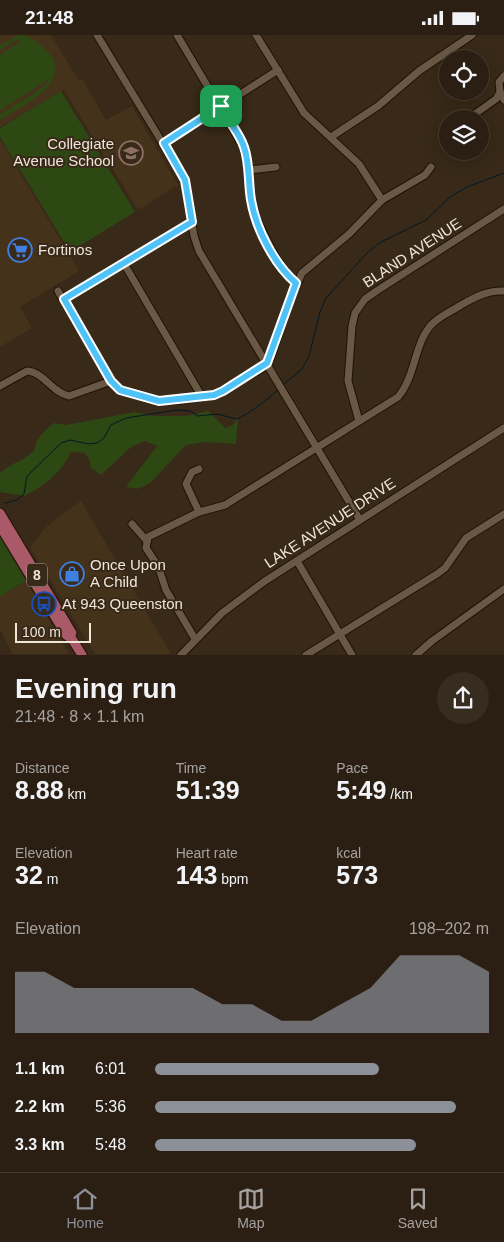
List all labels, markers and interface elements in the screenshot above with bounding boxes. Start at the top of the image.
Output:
text: 21:48 [25,7,74,28]
map controls [439,50,489,160]
button: locate [439,50,489,100]
pin [200,85,242,127]
icon: arrive [207,92,235,120]
button: layers [439,110,489,160]
place label: Collegiate Avenue School [13,135,114,169]
school or university icon: Collegiate Avenue School [118,140,144,166]
street label: BLAND AVENUE [359,214,464,291]
supermarket icon: Fortinos [7,237,33,263]
place label: Fortinos [38,241,92,258]
street label: LAKE AVENUE DRIVE [261,474,398,571]
place label: Once Upon A Child [90,556,166,590]
shop icon: Once Upon A Child [59,561,85,587]
road number: 8 [27,563,47,587]
bus stop icon: At 943 Queenston [31,591,57,617]
place label: At 943 Queenston [62,595,183,612]
scale bar [15,619,91,643]
text: 100 m [22,624,61,640]
button: share [437,672,489,724]
text: Evening run [15,673,177,704]
text: 21:48 · 8 × 1.1 km [15,708,144,725]
text: Distance [15,760,69,776]
text: Time [176,760,206,776]
text: Pace [336,760,368,776]
text: 8.88 [15,776,64,804]
text: 51:39 [176,776,240,804]
text: 5:49 [336,776,386,804]
text: km [64,786,86,802]
text: /km [386,786,413,802]
text: Elevation [15,845,73,861]
text: Heart rate [176,845,238,861]
text: kcal [336,845,361,861]
text: 32 [15,861,43,889]
text: 143 [176,861,217,889]
text: 573 [336,861,378,889]
text: m [43,871,58,887]
text: bpm [217,871,249,887]
text: Elevation [15,920,81,937]
text: 198–202 m [409,920,489,937]
text: 1.1 km [15,1060,65,1077]
text: 6:01 [95,1060,126,1077]
text: 2.2 km [15,1098,65,1115]
text: 5:36 [95,1098,126,1115]
text: 3.3 km [15,1136,65,1153]
text: 5:48 [95,1136,126,1153]
tab: Home [66,1185,104,1231]
tab: Map [237,1185,265,1231]
tab: Saved [398,1185,437,1231]

